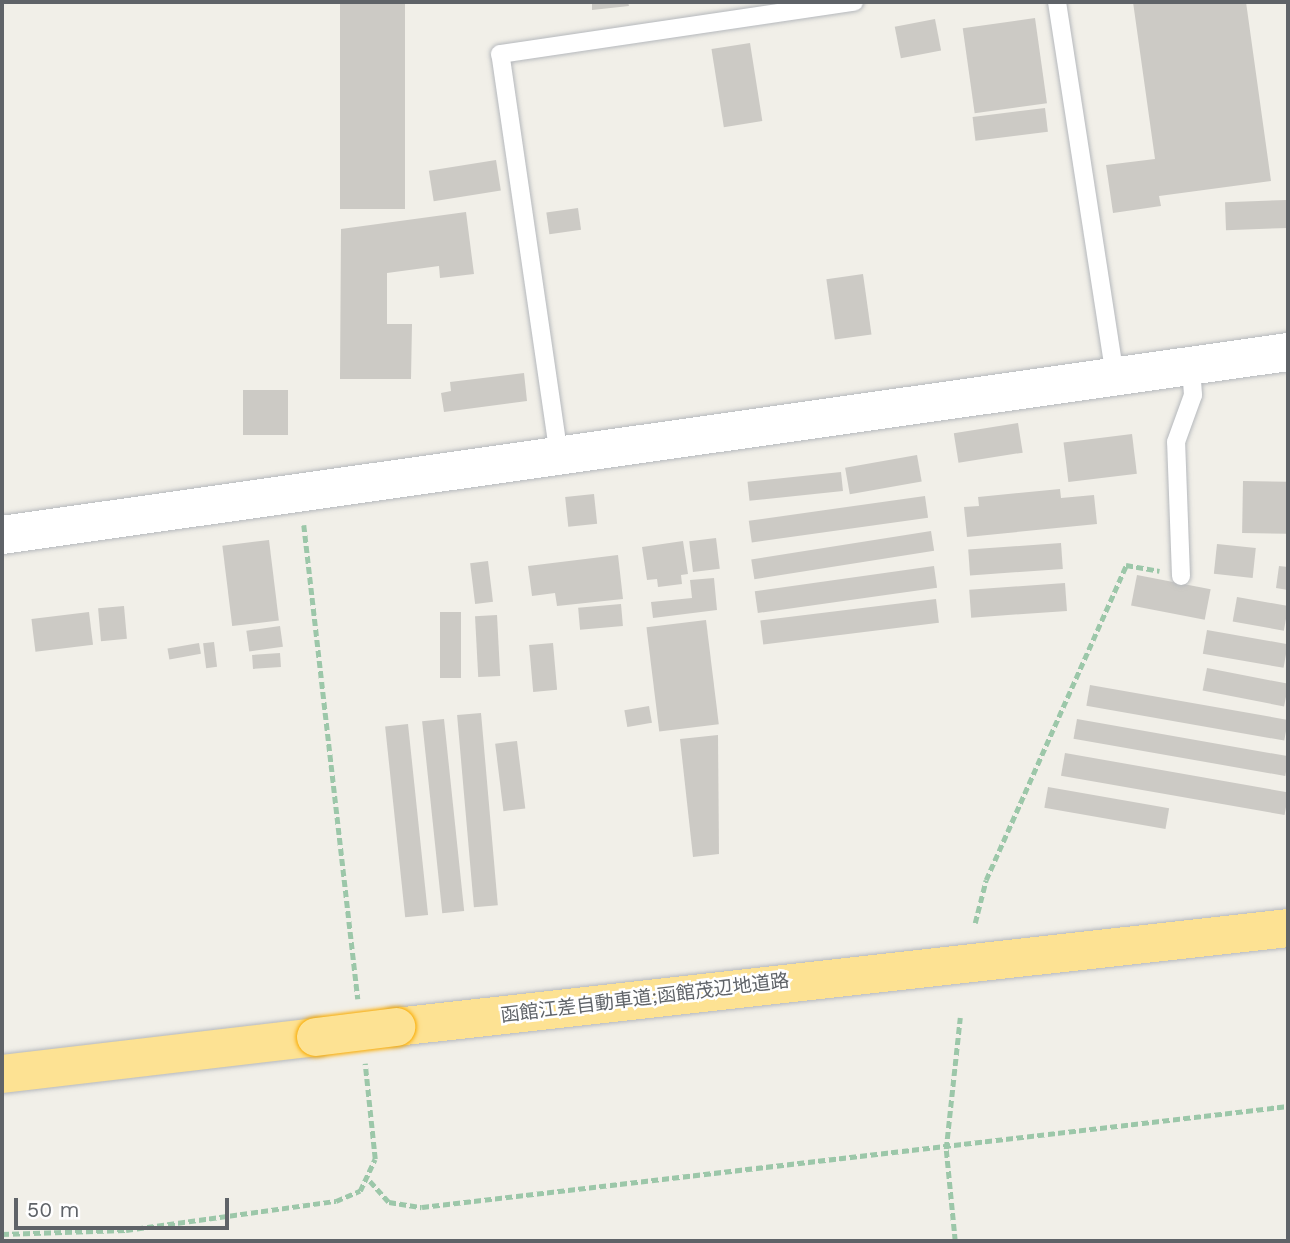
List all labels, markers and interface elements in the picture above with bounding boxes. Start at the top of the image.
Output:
street label: 函館江差自動車道;函館茂辺地道路 [499,969,791,1027]
scale bar [18,1184,233,1228]
text: 50 m [27,1197,79,1222]

